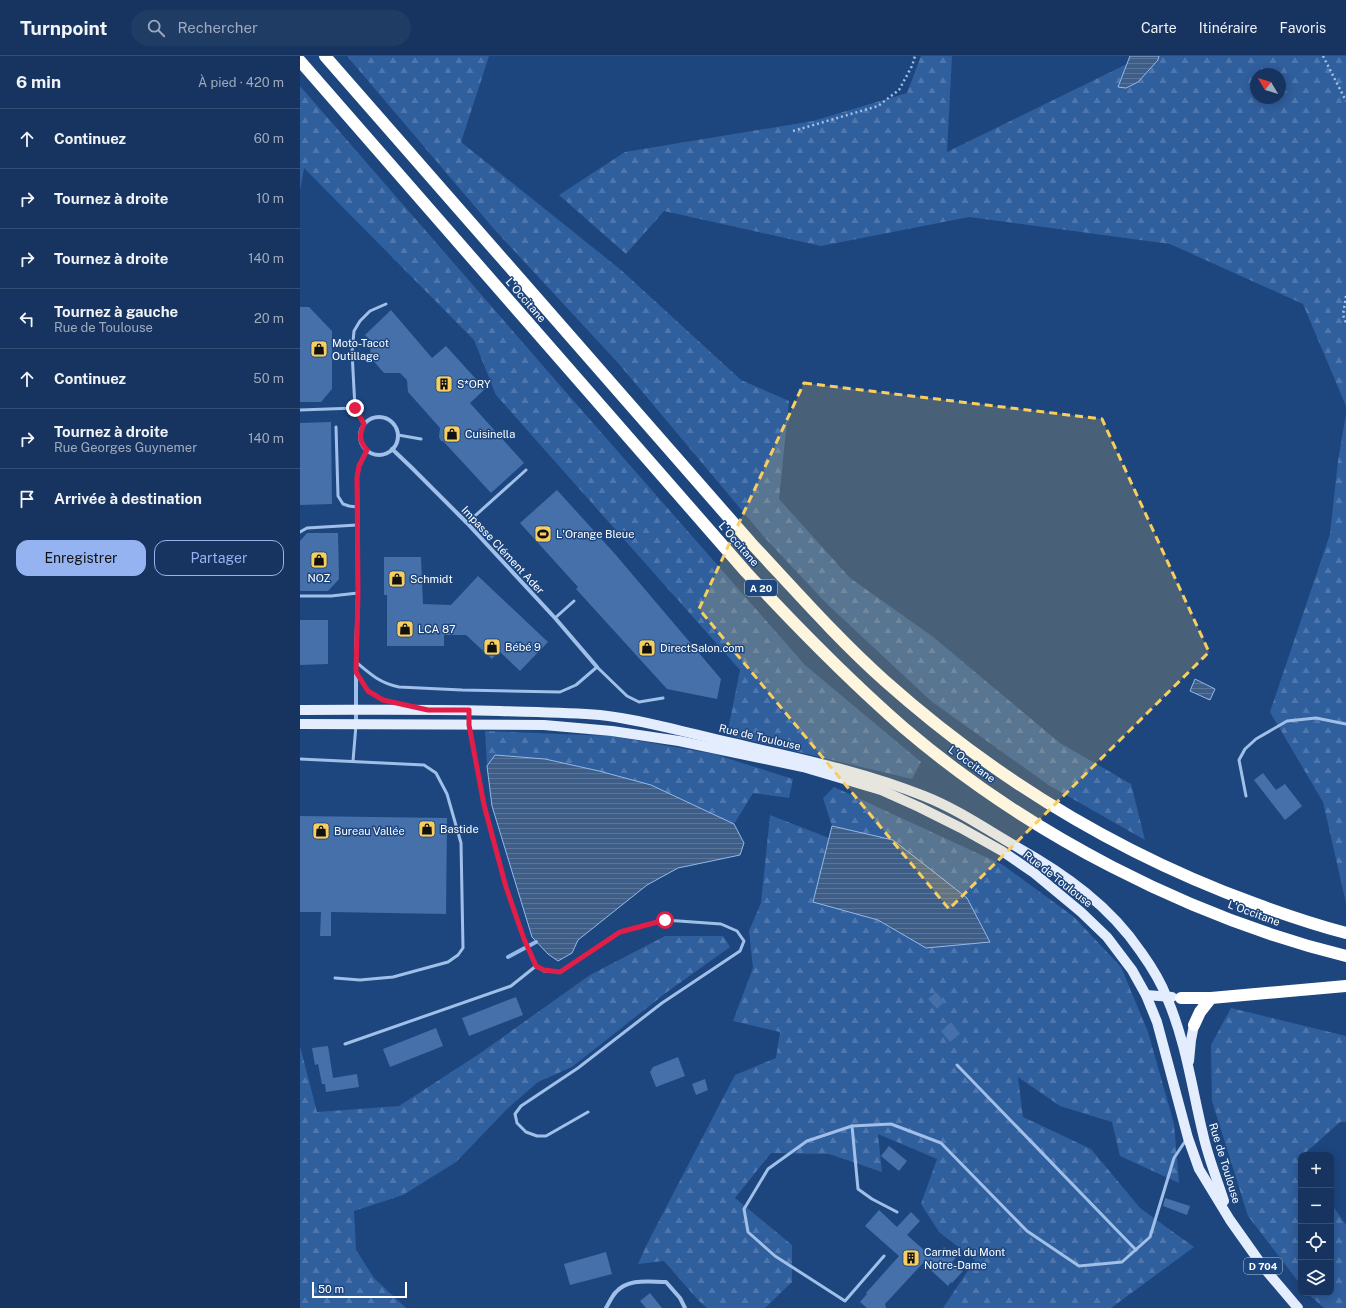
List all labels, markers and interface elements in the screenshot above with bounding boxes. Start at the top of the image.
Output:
search box [131,10,411,46]
text: Turnpoint [20,17,107,39]
icon: search [145,17,167,39]
text: Rechercher [177,19,258,36]
text: Carte [1141,20,1177,36]
text: Itinéraire [1199,20,1257,36]
text: Favoris [1279,20,1326,36]
north arrow [1250,68,1286,104]
text: 6 min [16,72,61,92]
text: À pied · 420 m [198,75,284,90]
icon: ahead [16,128,38,150]
text: Continuez [54,130,126,147]
text: 60 m [254,131,284,146]
icon: right [16,188,38,210]
text: Tournez à droite [54,190,168,207]
text: 10 m [256,191,284,206]
icon: right [16,248,38,270]
text: Tournez à droite [54,250,168,267]
text: 140 m [248,251,284,266]
street label: L'Occitane [504,275,548,325]
text: Tournez à gauche [54,303,178,320]
icon: left [16,308,38,330]
text: 20 m [254,311,284,326]
text: Rue de Toulouse [54,320,153,335]
place label: Moto-Tacot Outillage [332,337,389,362]
shop icon: Moto-Tacot Outillage [309,339,329,359]
icon: ahead [16,368,38,390]
text: Continuez [54,370,126,387]
text: 50 m [253,371,284,386]
building icon: S*ORY [434,374,454,394]
place label: S*ORY [457,378,491,390]
route end [346,399,364,417]
text: Tournez à droite [54,423,168,440]
shop icon: Cuisinella [442,424,462,444]
icon: right [16,428,38,450]
place label: Cuisinella [465,428,515,440]
text: 140 m [248,431,284,446]
text: Rue Georges Guynemer [54,440,197,455]
icon: arrive [16,488,38,510]
text: Arrivée à destination [54,490,202,507]
street label: Impasse Clément Ader [459,504,547,596]
street label: L'Occitane [717,519,761,569]
sports icon: L'Orange Bleue [533,524,553,544]
place label: L'Orange Bleue [556,528,634,540]
button: Enregistrer [16,540,146,576]
button: Partager [154,540,284,576]
shop icon: NOZ [309,550,329,570]
shop icon: Schmidt [387,569,407,589]
place label: NOZ [307,572,331,584]
place label: Schmidt [410,573,453,585]
road number: A 20 [745,580,777,596]
shop icon: LCA 87 [395,619,415,639]
place label: LCA 87 [418,623,456,635]
shop icon: Bébé 9 [482,637,502,657]
shop icon: DirectSalon.com [637,638,657,658]
place label: Bébé 9 [505,641,541,653]
place label: DirectSalon.com [660,642,744,654]
street label: Rue de Toulouse [718,722,802,752]
street label: L'Occitane [946,743,998,785]
shop icon: Bastide [417,819,437,839]
shop icon: Bureau Vallée [311,821,331,841]
place label: Bastide [440,823,479,835]
place label: Bureau Vallée [334,825,405,837]
street label: Rue de Toulouse [1021,849,1095,909]
street label: L'Occitane [1226,898,1282,928]
route start [656,911,674,929]
street label: Rue de Toulouse [1207,1121,1243,1205]
map controls [1298,1152,1334,1296]
button: + [1298,1152,1334,1188]
button: − [1298,1188,1334,1224]
button: locate [1298,1224,1334,1260]
place label: Carmel du Mont Notre-Dame [924,1246,1005,1271]
building icon: Carmel du Mont Notre-Dame [901,1248,921,1268]
road number: D 704 [1244,1258,1282,1274]
button: layers [1298,1260,1334,1296]
scale bar [312,1280,407,1299]
text: 50 m [318,1283,344,1295]

